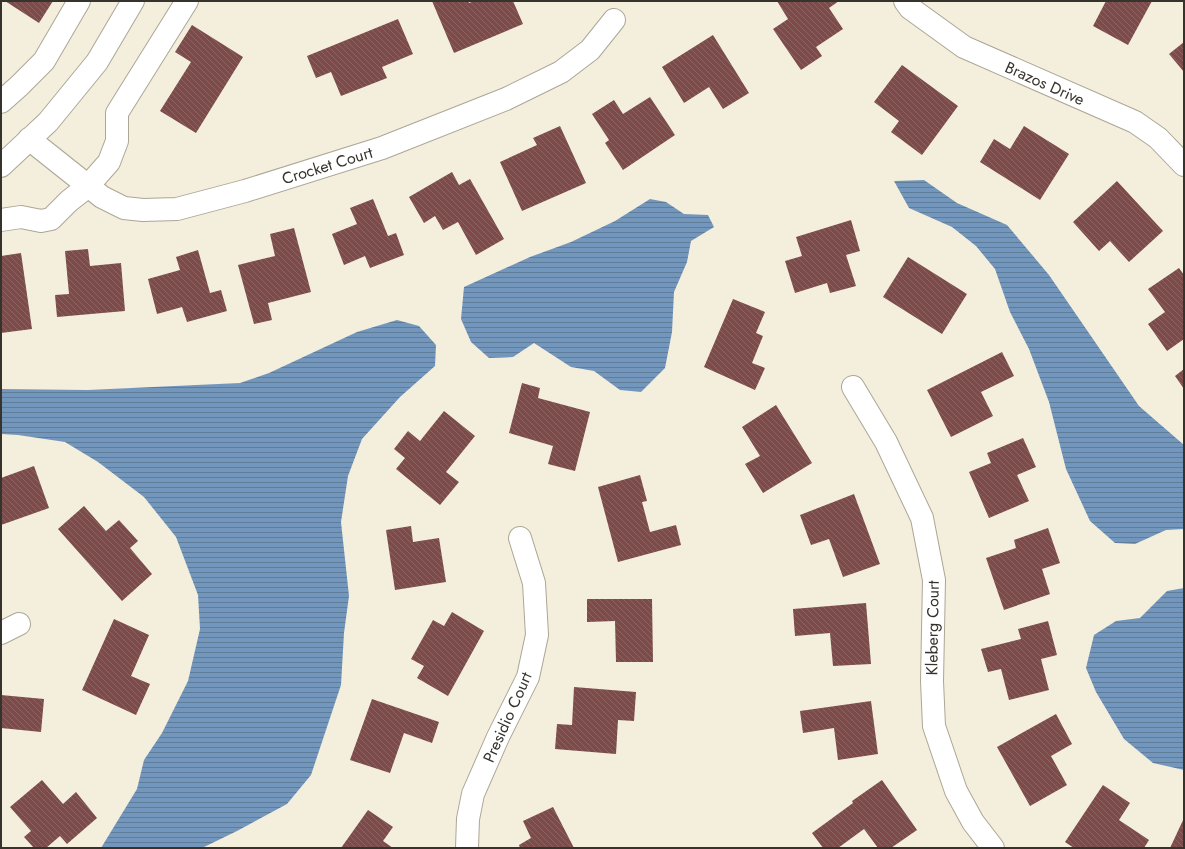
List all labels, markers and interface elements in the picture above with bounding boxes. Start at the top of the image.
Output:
street label: Brazos Drive [1001,56,1088,111]
street label: Crocket Court [279,141,375,190]
street label: Kleberg Court [920,580,945,676]
street label: Presidio Court [477,668,538,766]

